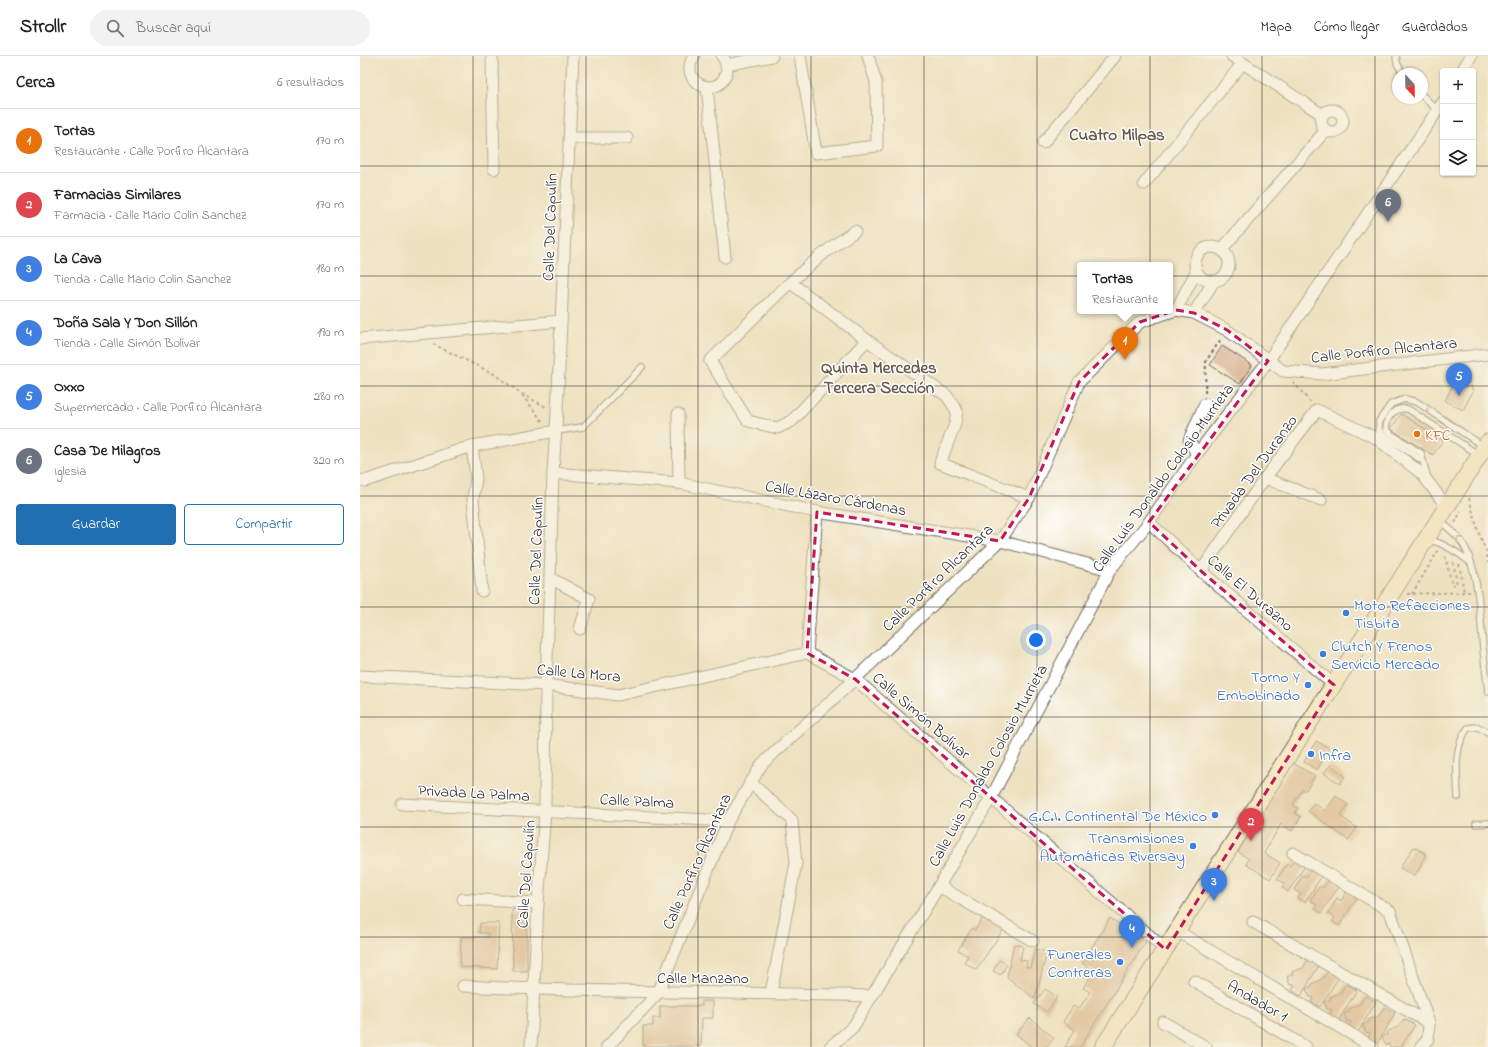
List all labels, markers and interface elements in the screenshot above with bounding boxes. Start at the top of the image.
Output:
search box [90,10,370,46]
text: Strollr [20,14,66,41]
icon: search [104,17,126,39]
text: Buscar aquí [136,17,211,39]
text: Mapa [1261,17,1292,38]
text: Cómo llegar [1314,17,1380,38]
text: Guardados [1402,17,1468,38]
north arrow [1392,68,1428,104]
map controls [1440,68,1476,176]
button: + [1440,68,1476,104]
text: Cerca [16,70,55,95]
text: 6 resultados [277,73,344,92]
button: − [1440,104,1476,140]
text: Tortas [54,120,95,142]
district label: Cuatro Milpas [1069,123,1165,148]
text: 1 [27,131,31,150]
text: 170 m [316,131,344,150]
button: layers [1440,140,1476,176]
text: Restaurante · Calle Porfiro Alcantara [54,142,249,161]
street label: Calle Del Capulín [537,172,565,282]
text: Farmacias Similares [54,184,181,206]
pin: 6 [1375,189,1401,222]
text: 2 [26,195,32,214]
text: 170 m [316,195,344,214]
text: Farmacia · Calle Mario Colin Sanchez [54,206,247,225]
text: La Cava [54,248,102,270]
text: 3 [26,259,32,278]
text: 180 m [316,259,344,278]
popup [1077,262,1173,314]
text: Tortas [1092,268,1133,290]
text: Tienda · Calle Mario Colin Sanchez [54,270,231,289]
text: Restaurante [1092,290,1158,309]
text: Doña Sala Y Don Sillón [54,312,197,334]
text: 4 [26,323,32,342]
text: 190 m [317,323,344,342]
pin: 1 [1112,327,1138,360]
street label: Calle Porfiro Alcantara [1310,331,1459,371]
text: Tienda · Calle Simón Bolívar [54,334,200,353]
district label: Quinta Mercedes Tercera Sección [821,356,937,401]
pin: 5 [1446,363,1472,396]
text: Oxxo [54,376,85,398]
street label: Calle Luis Donaldo Colosio Murrieta [1087,379,1240,578]
text: 5 [25,387,33,406]
text: 280 m [314,387,344,406]
text: Supermercado · Calle Porfiro Alcantara [54,398,262,417]
one-way arrow [1427,408,1434,415]
street label: Privada Del Duranzo [1205,410,1304,534]
place label: KFC [1425,424,1451,448]
marker: KFC [1412,429,1422,439]
text: Casa De Milagros [54,440,161,462]
text: 6 [26,451,32,470]
text: 320 m [313,451,344,470]
text: Iglesia [54,462,86,481]
street label: Calle Lázaro Cárdenas [763,475,908,523]
street label: Calle Del Capulín [523,496,551,606]
button: Guardar [16,504,176,545]
button: Compartir [184,504,344,545]
street label: Calle Porfiro Alcantara [877,519,1000,638]
one-way arrow [1456,536,1463,543]
street label: Calle El Durazno [1201,549,1298,638]
place label: Moto Refacciones Tisbita [1354,594,1470,636]
marker: Moto Refacciones Tisbita [1341,608,1351,618]
your location [1026,630,1046,650]
place label: Clutch Y Frenos Servicio Mercado [1331,635,1440,677]
marker: Clutch Y Frenos Servicio Mercado [1318,649,1328,659]
street label: Calle La Mora [536,658,622,690]
street label: Calle Luis Donaldo Colosio Murrieta [923,660,1055,872]
place label: Torno Y Embobinado [1216,666,1301,708]
street label: Calle Simón Bolívar [866,667,975,766]
marker: Torno Y Embobinado [1303,680,1313,690]
place label: Infra [1319,744,1351,768]
marker: Infra [1306,749,1316,759]
street label: Privada La Palma [417,779,530,809]
street label: Calle Palma [599,788,675,816]
street label: Calle Porfiro Alcantara [657,790,739,934]
place label: G.C.I. Continental De México [1028,805,1207,829]
pin: 2 [1238,808,1264,841]
marker: G.C.I. Continental De México [1210,810,1220,820]
street label: Calle Del Capulín [511,819,543,929]
place label: Transmisiones Automáticas Riversay [1039,827,1185,869]
marker: Transmisiones Automáticas Riversay [1188,841,1198,851]
pin: 3 [1201,868,1227,901]
pin: 4 [1119,915,1145,948]
place label: Funerales Contreras [1046,943,1112,985]
marker: Funerales Contreras [1115,957,1125,967]
street label: Calle Manzano [657,967,749,991]
street label: Andador 1 [1222,975,1292,1029]

